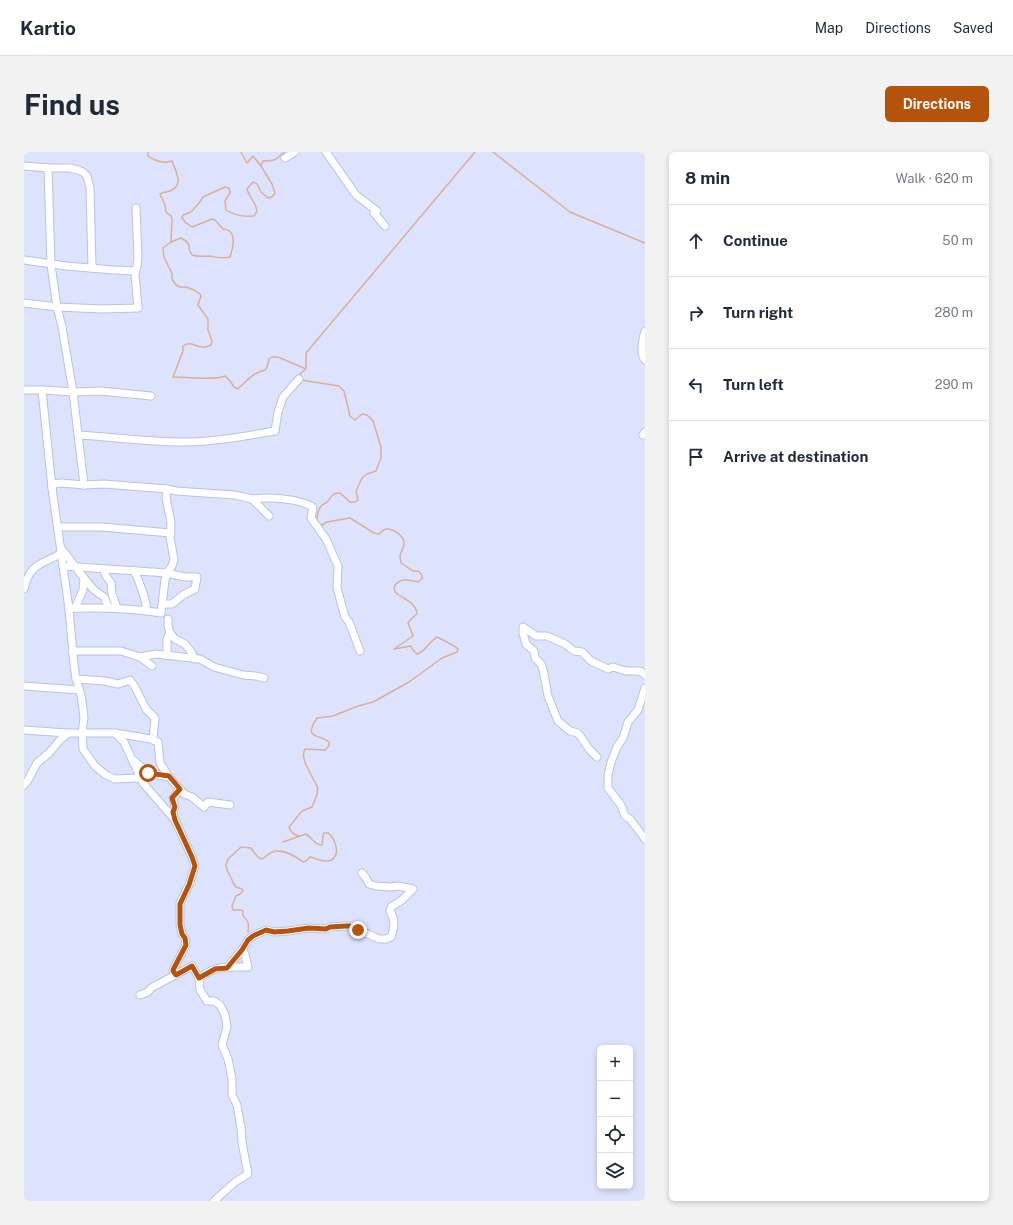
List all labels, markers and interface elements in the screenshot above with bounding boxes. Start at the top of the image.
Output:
text: Kartio [20,17,76,39]
text: Map [815,20,843,36]
text: Directions [865,20,931,36]
text: Saved [953,20,993,36]
button: Directions [885,86,989,122]
text: Find us [24,88,120,121]
text: 8 min [685,168,730,188]
text: Walk · 620 m [895,171,973,186]
icon: ahead [685,230,707,252]
text: Continue [723,232,788,249]
text: 50 m [942,233,973,248]
icon: right [685,302,707,324]
text: Turn right [723,304,793,321]
text: 280 m [935,305,973,320]
icon: left [685,374,707,396]
text: Turn left [723,376,784,393]
text: 290 m [935,377,973,392]
icon: arrive [685,446,707,468]
text: Arrive at destination [723,448,868,465]
route start [139,764,157,782]
route end [349,921,367,939]
map controls [597,1045,633,1189]
button: + [597,1045,633,1081]
button: − [597,1081,633,1117]
button: locate [597,1117,633,1153]
button: layers [597,1153,633,1189]

